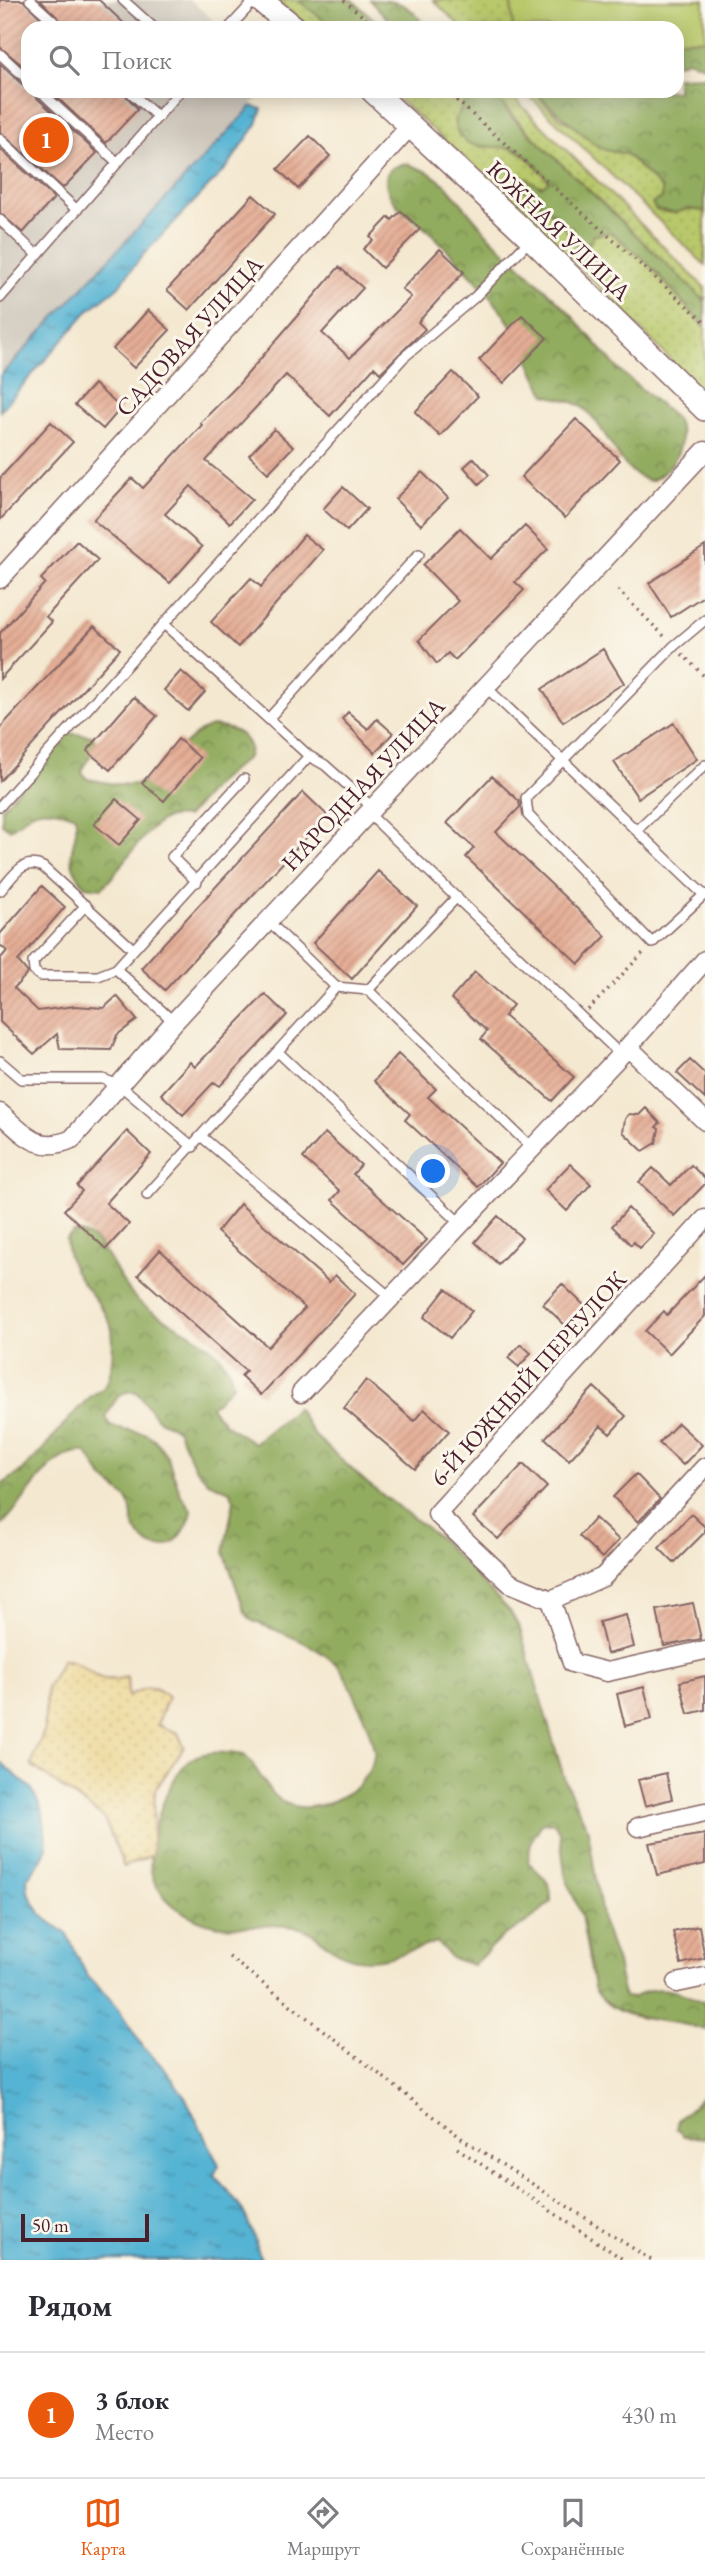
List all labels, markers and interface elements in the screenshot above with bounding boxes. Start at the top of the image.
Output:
search box [21,21,684,98]
icon: search [45,41,83,79]
text: Поиск [101,43,172,77]
pin: 1 [23,114,69,166]
street label: ЮЖНАЯ УЛИЦА [480,153,638,307]
street label: САДОВАЯ УЛИЦА [109,249,270,423]
street label: НАРОДНАЯ УЛИЦА [275,690,452,877]
your location [416,1154,450,1188]
street label: 6-Й ЮЖНЫЙ ПЕРЕУЛОК [423,1264,633,1492]
scale bar [21,2211,149,2243]
text: 50 m [32,2213,69,2238]
text: Рядом [28,2286,112,2325]
text: 3 блок [95,2383,169,2417]
text: 1 [45,2400,57,2430]
text: 430 m [621,2400,677,2430]
text: Место [95,2417,154,2447]
tab: Карта [81,2494,126,2561]
tab: Маршрут [287,2494,360,2561]
tab: Сохранённые [521,2494,624,2561]

